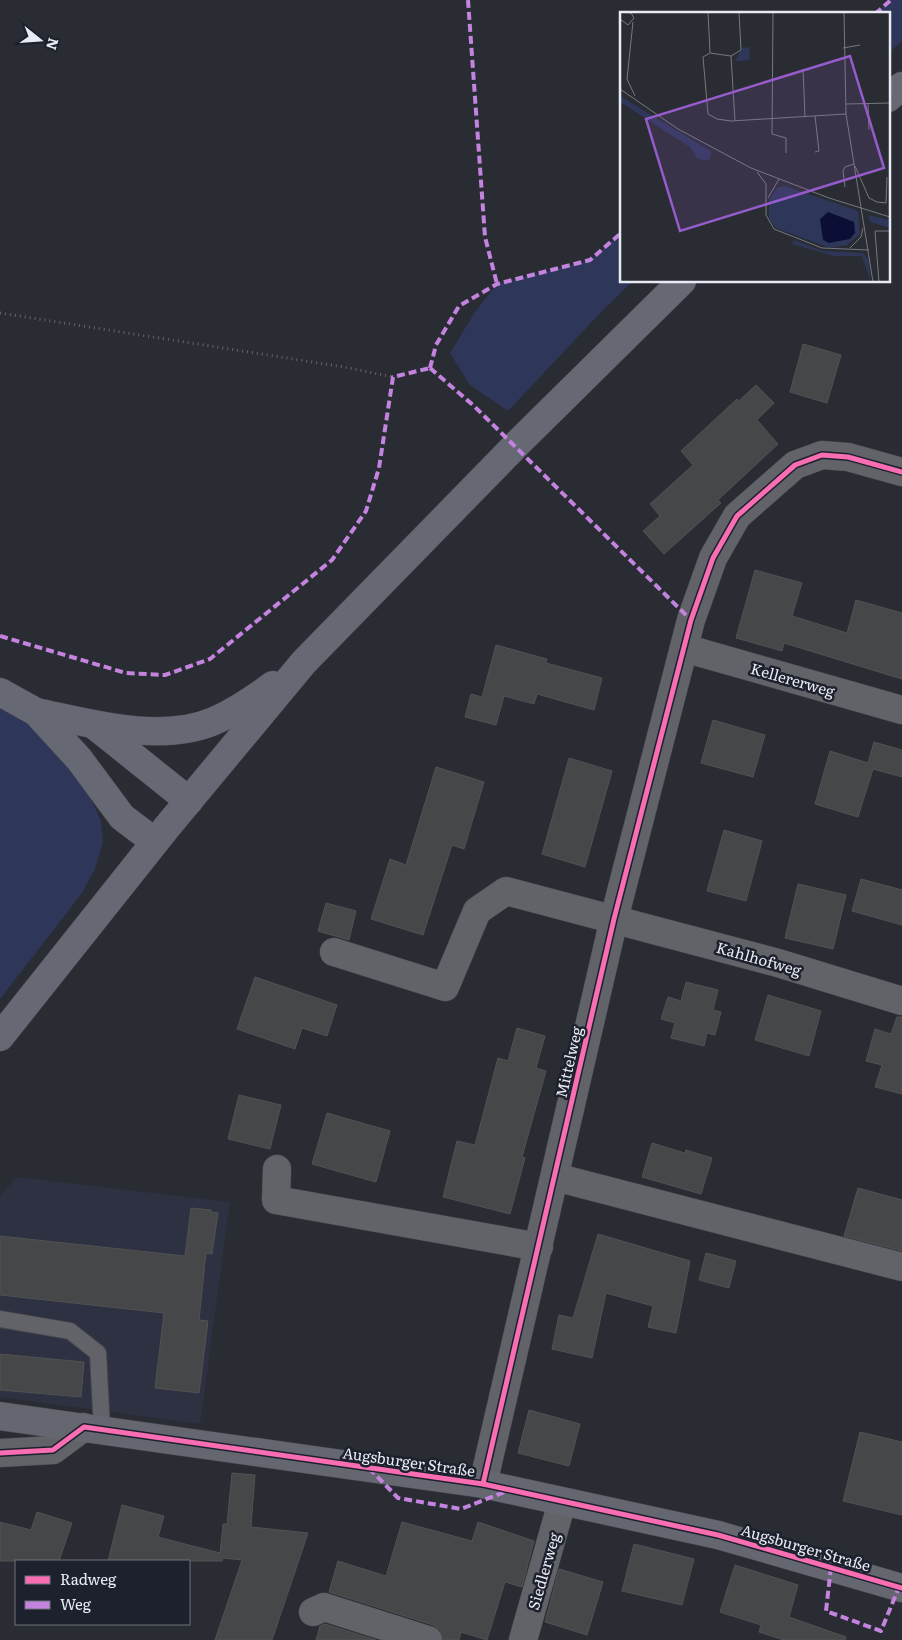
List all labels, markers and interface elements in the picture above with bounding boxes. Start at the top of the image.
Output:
inset map [620,12,890,282]
north arrow [15,15,65,65]
text: N [42,36,65,53]
street label: Kellererweg [748,656,838,702]
street label: Kahlhofweg [714,935,805,981]
street label: Mittelweg [549,1023,588,1100]
street label: Augsburger Straße [341,1440,477,1482]
street label: Augsburger Straße [739,1518,874,1577]
street label: Siedlerweg [521,1529,565,1612]
legend [15,1560,190,1625]
text: Radweg [60,1567,117,1590]
text: Weg [60,1592,92,1615]

